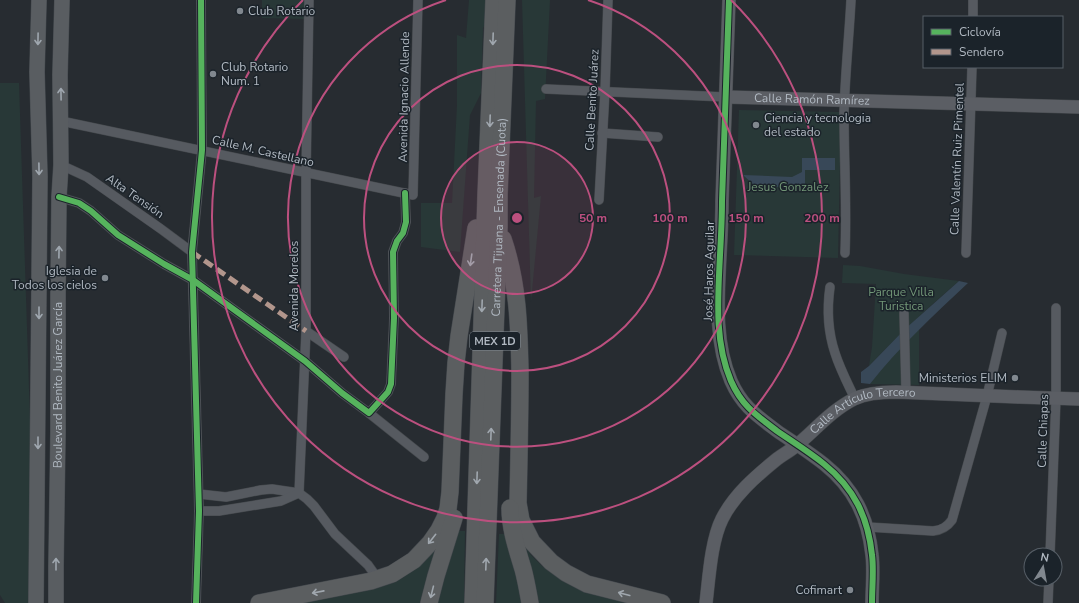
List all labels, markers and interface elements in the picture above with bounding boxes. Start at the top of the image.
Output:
place label: Club Rotario [248,3,316,19]
marker: Club Rotario [235,6,245,16]
legend [923,16,1063,68]
text: Ciclovía [959,24,1001,40]
one-way arrow [34,32,42,45]
street label: Avenida Ignacio Allende [395,32,413,162]
one-way arrow [489,32,497,45]
text: Sendero [959,44,1004,60]
street label: Calle Benito Juárez [581,48,603,151]
place label: Club Rotario Num. 1 [221,59,289,89]
marker: Club Rotario Num. 1 [208,69,218,79]
street label: Calle Valentín Ruiz Pimentel [946,82,968,235]
one-way arrow [57,88,65,101]
street label: Calle Ramón Ramírez [754,90,870,109]
place label: Ciencia y tecnologia del estado [764,110,871,140]
one-way arrow [486,114,493,127]
street label: Carretera Tijuana - Ensenada (Cuota) [488,118,510,317]
marker: Ciencia y tecnologia del estado [751,120,761,130]
street label: Calle M. Castellano [210,131,316,171]
one-way arrow [36,162,43,175]
street label: Alta Tensión [103,170,167,222]
park label: Jesus Gonzalez [746,179,829,195]
text: 50 m [579,210,607,226]
text: 100 m [652,210,688,226]
text: 150 m [728,210,764,226]
text: 200 m [804,210,840,226]
centre of rings [510,211,524,225]
street label: José Haros Aguilar [700,220,718,322]
street label: Avenida Morelos [286,241,302,331]
one-way arrow [55,246,63,259]
one-way arrow [467,254,475,267]
place label: Iglesia de Todos los cielos [12,263,97,293]
marker: Iglesia de Todos los cielos [100,273,110,283]
park label: Parque Villa Turistica [868,284,934,314]
one-way arrow [479,299,486,312]
street label: Boulevard Benito Juárez García [49,302,66,468]
one-way arrow [35,306,43,319]
road number: MEX 1D [470,332,520,350]
place label: Ministerios ELIM [919,370,1007,386]
marker: Ministerios ELIM [1010,373,1020,383]
street label: Calle Artículo Tercero [806,384,916,438]
street label: Calle Chiapas [1034,394,1052,468]
one-way arrow [487,428,495,441]
one-way arrow [34,436,42,449]
one-way arrow [473,471,481,484]
one-way arrow [428,534,437,545]
north arrow [1023,547,1063,587]
text: N [1039,550,1050,566]
one-way arrow [52,558,60,571]
one-way arrow [482,558,490,571]
place label: Cofimart [796,582,843,598]
one-way arrow [427,585,435,598]
marker: Cofimart [845,585,855,595]
one-way arrow [312,588,325,596]
one-way arrow [618,589,631,597]

